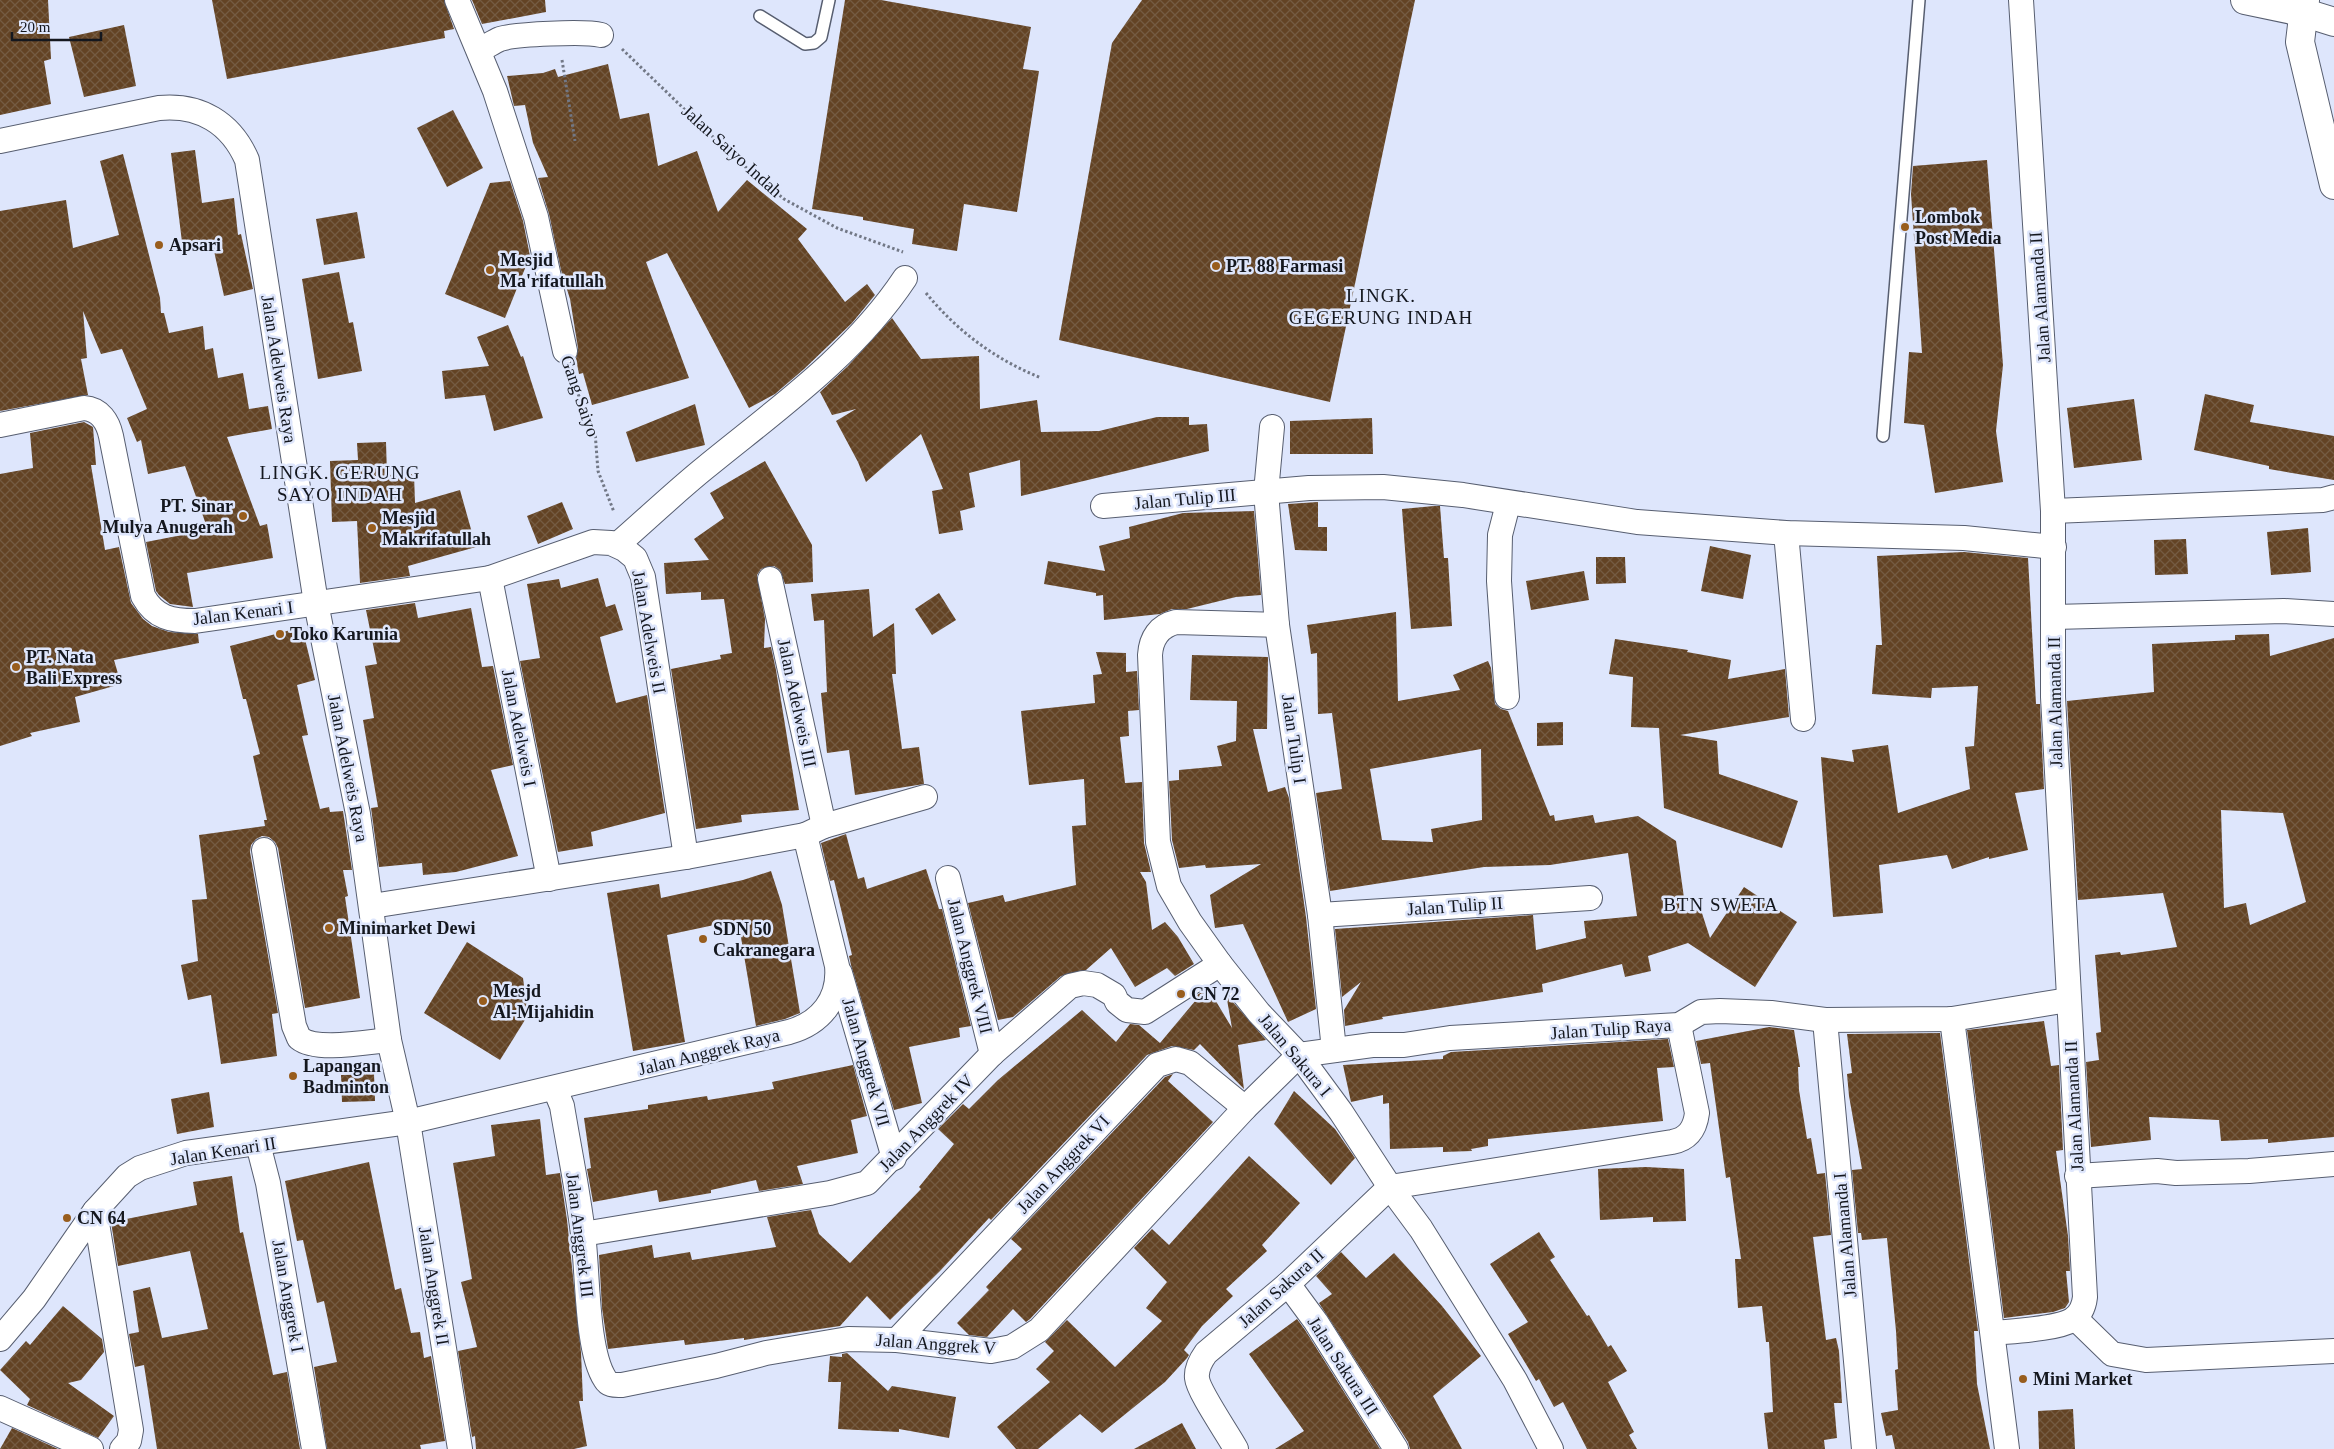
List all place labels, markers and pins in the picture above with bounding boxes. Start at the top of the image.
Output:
place label: Lombok Post Media [1915,207,2001,248]
marker: Lombok Post Media [1899,221,1911,233]
place label: Apsari [169,235,221,255]
marker: Apsari [153,239,165,251]
place label: Mesjid Ma'rifatullah [500,250,604,291]
place label: PT. 88 Farmasi [1226,256,1343,276]
marker: PT. 88 Farmasi [1210,260,1222,272]
marker: Mesjid Ma'rifatullah [484,264,496,276]
place label: PT. Sinar Mulya Anugerah [102,496,233,537]
place label: Mesjid Makrifatullah [382,508,491,549]
marker: PT. Sinar Mulya Anugerah [237,510,249,522]
marker: Mesjid Makrifatullah [366,522,378,534]
place label: Toko Karunia [290,624,398,644]
marker: Toko Karunia [274,628,286,640]
place label: PT. Nata Bali Express [26,647,122,688]
marker: PT. Nata Bali Express [10,661,22,673]
place label: Minimarket Dewi [339,918,475,938]
place label: SDN 50 Cakranegara [713,919,815,960]
marker: Minimarket Dewi [323,922,335,934]
marker: SDN 50 Cakranegara [697,933,709,945]
place label: Mesjd Al-Mijahidin [493,981,594,1022]
place label: CN 72 [1191,984,1240,1004]
marker: CN 72 [1175,988,1187,1000]
marker: Mesjd Al-Mijahidin [477,995,489,1007]
place label: Lapangan Badminton [303,1056,389,1097]
marker: Lapangan Badminton [287,1070,299,1082]
place label: CN 64 [77,1208,126,1228]
marker: CN 64 [61,1212,73,1224]
place label: Mini Market [2033,1369,2132,1389]
marker: Mini Market [2017,1373,2029,1385]

